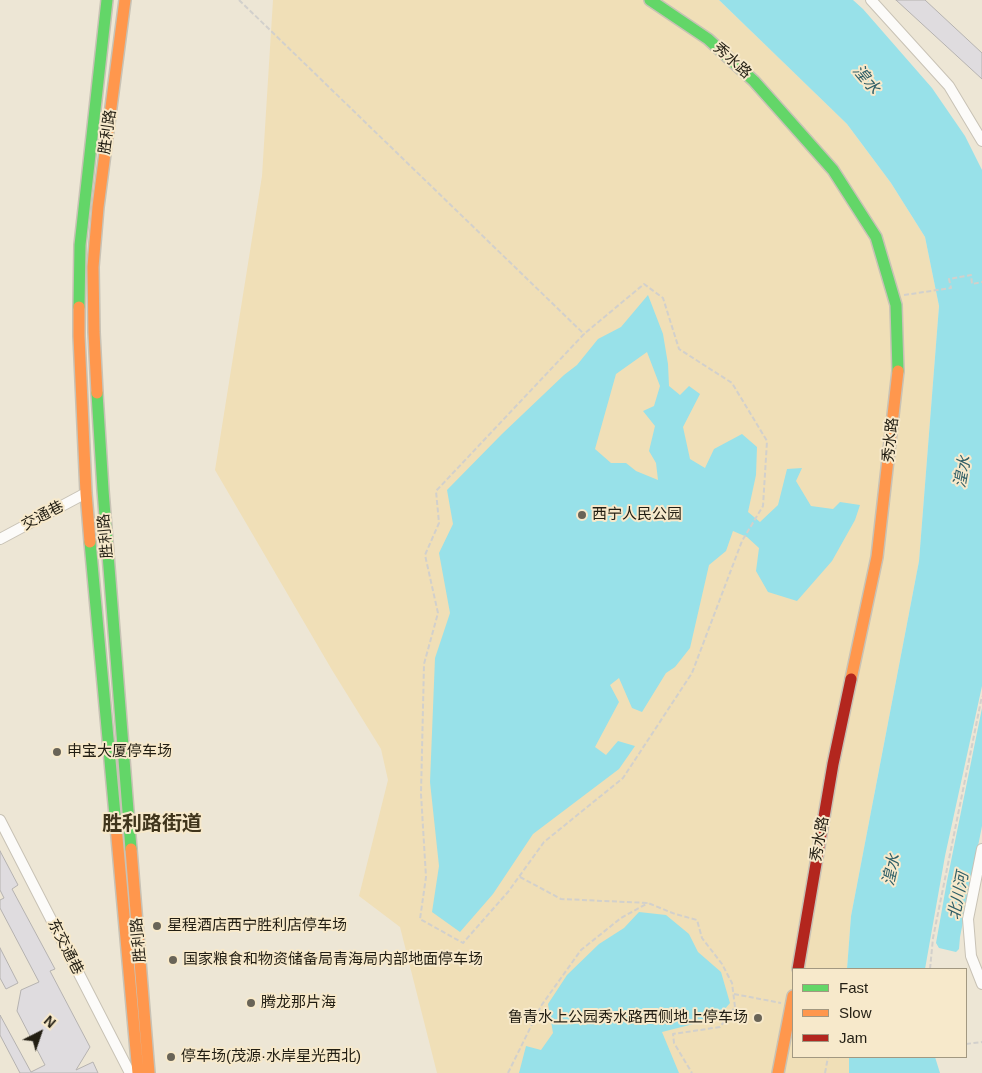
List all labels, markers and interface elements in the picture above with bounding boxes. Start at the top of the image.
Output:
street label: 秀水路 [709,39,755,83]
water label: 湟水 [848,62,884,98]
street label: 胜利路 [96,108,120,156]
street label: 秀水路 [880,417,902,463]
water label: 湟水 [951,455,975,489]
street label: 交通巷 [19,497,67,535]
place label: 西宁人民公园 [592,506,682,524]
marker: 西宁人民公园 [576,509,588,521]
street label: 胜利路 [95,513,117,559]
place label: 申宝大厦停车场 [67,743,172,761]
marker: 申宝大厦停车场 [51,746,63,758]
district label: 胜利路街道 [102,812,202,836]
street label: 秀水路 [807,815,833,863]
water label: 湟水 [879,852,905,888]
water label: 北川河 [945,871,973,921]
street label: 东交通巷 [43,916,87,978]
street label: 胜利路 [128,917,150,963]
place label: 星程酒店西宁胜利店停车场 [167,917,347,935]
marker: 星程酒店西宁胜利店停车场 [151,920,163,932]
place label: 国家粮食和物资储备局青海局内部地面停车场 [183,951,483,969]
marker: 国家粮食和物资储备局青海局内部地面停车场 [167,954,179,966]
legend [792,968,967,1058]
text: Fast [839,979,868,996]
place label: 腾龙那片海 [261,994,336,1012]
marker: 腾龙那片海 [245,997,257,1009]
text: Slow [839,1004,872,1021]
north arrow [15,1008,65,1058]
place label: 鲁青水上公园秀水路西侧地上停车场 [508,1009,748,1027]
text: N [41,1012,59,1031]
marker: 鲁青水上公园秀水路西侧地上停车场 [752,1012,764,1024]
text: Jam [839,1029,867,1046]
place label: 停车场(茂源·水岸星光西北) [181,1048,361,1066]
marker: 停车场(茂源·水岸星光西北) [165,1051,177,1063]

